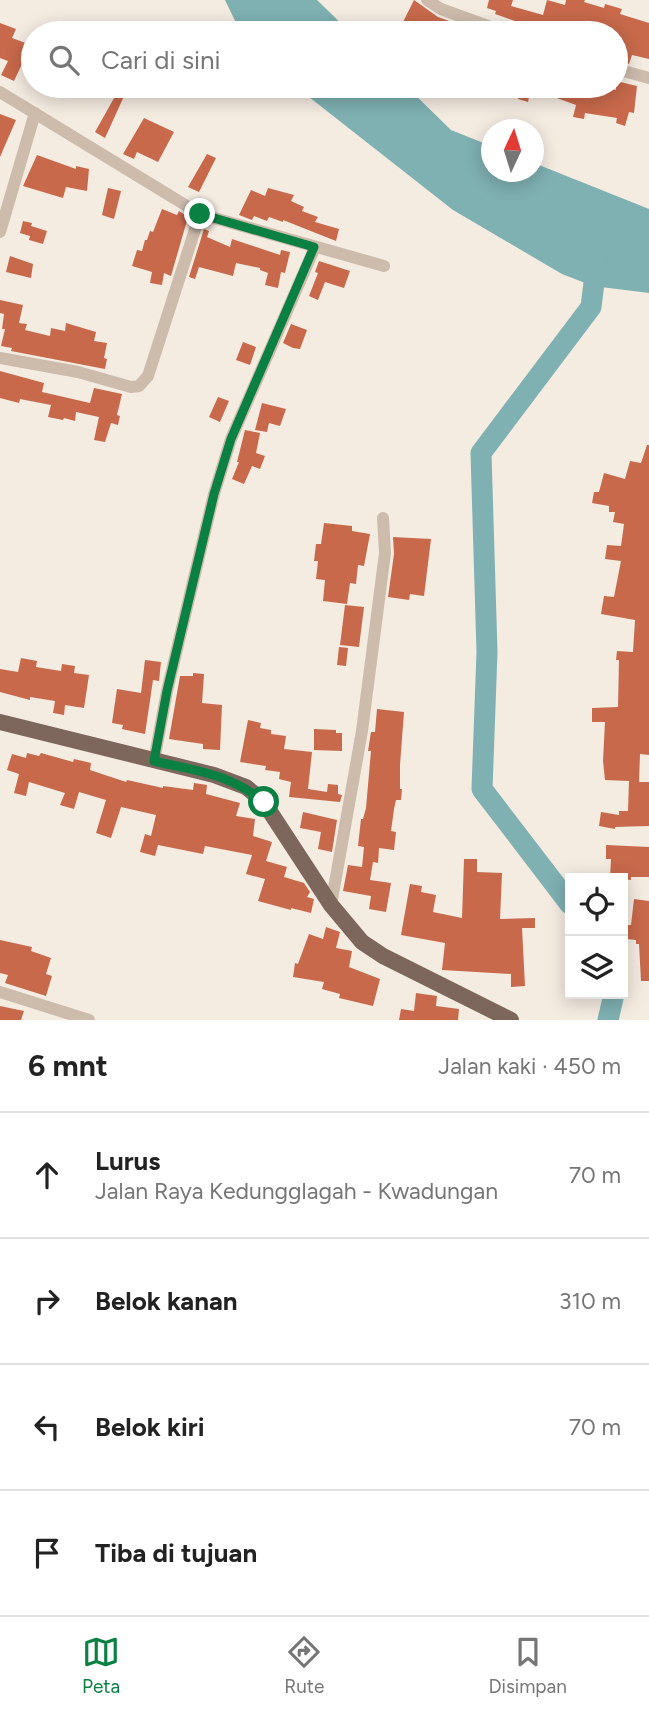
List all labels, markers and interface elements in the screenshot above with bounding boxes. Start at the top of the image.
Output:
search box [21,21,628,98]
icon: search [45,41,83,79]
text: Cari di sini [101,44,221,76]
north arrow [481,119,544,182]
route end [184,198,215,229]
route start [248,786,279,817]
map controls [565,873,628,999]
button: locate [565,873,628,936]
button: layers [565,936,628,999]
text: 6 mnt [28,1047,108,1084]
text: Jalan kaki · 450 m [438,1052,621,1080]
text: Lurus [95,1145,160,1177]
icon: ahead [28,1156,66,1194]
text: 70 m [569,1161,621,1189]
text: Jalan Raya Kedungglagah - Kwadungan [95,1177,498,1205]
icon: right [28,1282,66,1320]
text: Belok kanan [95,1285,238,1317]
text: 310 m [559,1287,621,1315]
icon: left [28,1408,66,1446]
text: Belok kiri [95,1411,204,1443]
text: 70 m [569,1413,621,1441]
icon: arrive [28,1534,66,1572]
text: Tiba di tujuan [95,1537,257,1569]
tab: Peta [82,1633,120,1698]
tab: Rute [284,1633,324,1698]
tab: Disimpan [488,1633,567,1698]

